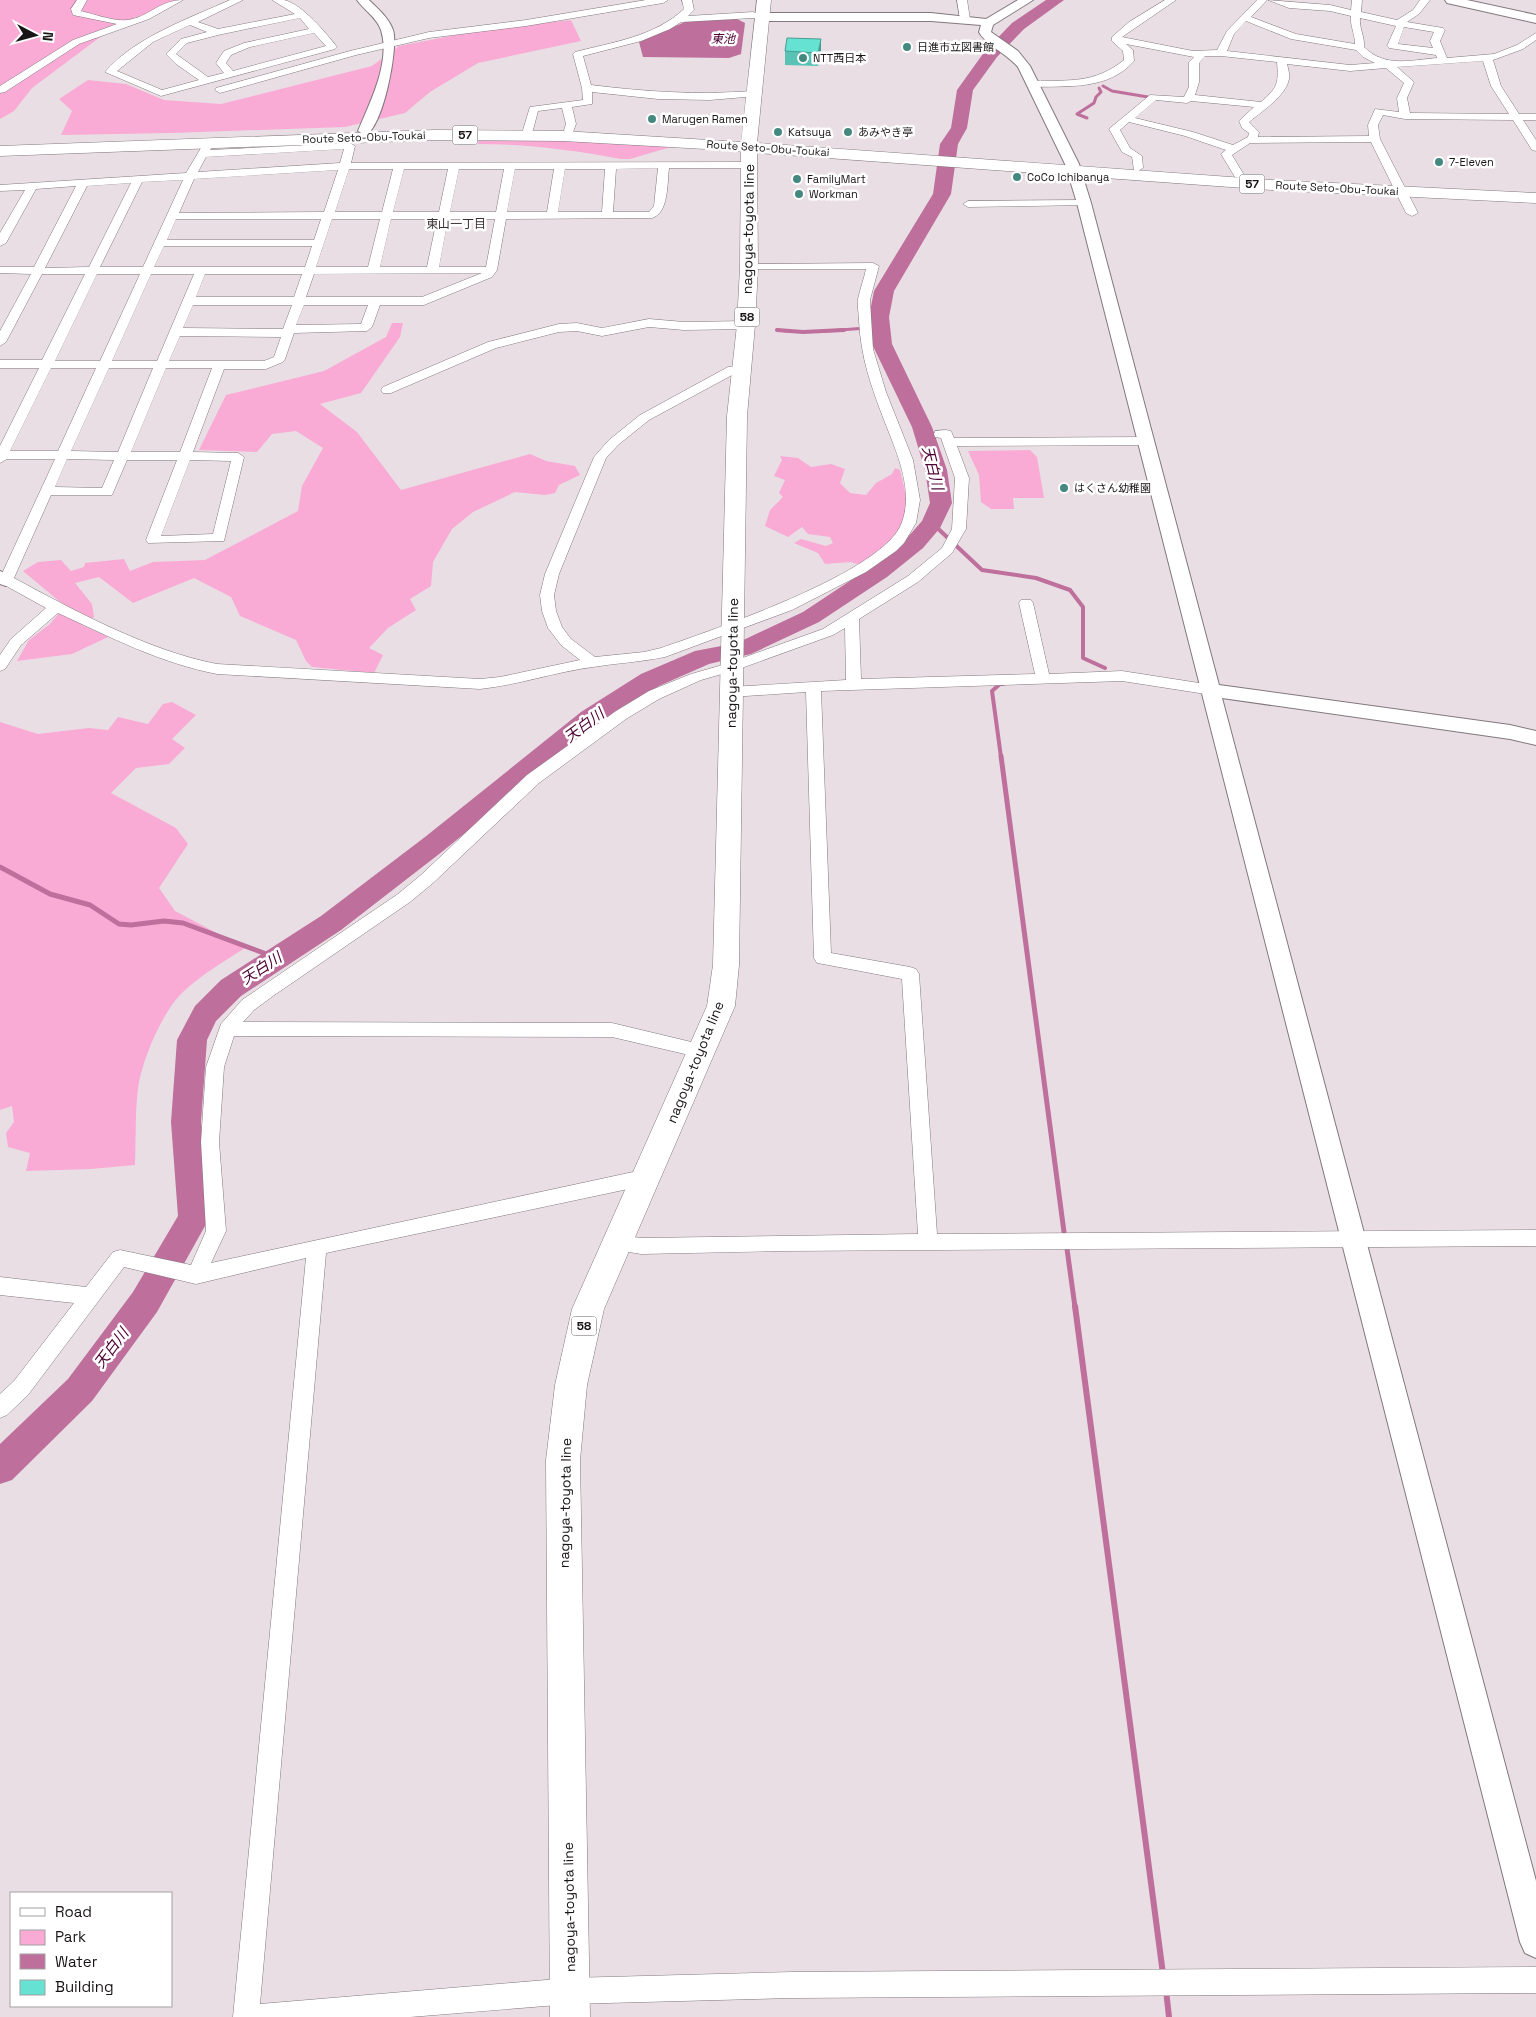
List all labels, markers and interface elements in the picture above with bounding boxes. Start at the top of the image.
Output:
north arrow [10,10,60,60]
text: N [38,31,57,42]
water label: 東池 [711,31,736,47]
place label: 日進市立図書館 [917,40,994,54]
marker: 日進市立図書館 [901,41,913,53]
place label: NTT西日本 [813,51,866,65]
marker: NTT西日本 [797,52,809,64]
place label: Marugen Ramen [662,112,748,126]
marker: Marugen Ramen [646,113,658,125]
place label: Katsuya [788,125,832,139]
place label: あみやき亭 [858,125,913,139]
road number: 57 [452,126,478,144]
marker: Katsuya [772,126,784,138]
marker: あみやき亭 [842,126,854,138]
street label: Route Seto-Obu-Toukai [302,128,426,146]
street label: Route Seto-Obu-Toukai [706,137,830,159]
place label: 7-Eleven [1449,155,1494,169]
marker: 7-Eleven [1433,156,1445,168]
street label: nagoya-toyota line [738,164,758,294]
place label: CoCo Ichibanya [1027,170,1110,184]
marker: CoCo Ichibanya [1011,171,1023,183]
place label: FamilyMart [807,172,866,186]
marker: FamilyMart [791,173,803,185]
road number: 57 [1240,174,1264,193]
street label: Route Seto-Obu-Toukai [1275,178,1399,198]
place label: Workman [809,187,858,201]
marker: Workman [793,188,805,200]
district label: 東山一丁目 [426,216,486,232]
road number: 58 [734,308,760,326]
water label: 天白川 [918,444,948,494]
place label: はくさん幼稚園 [1074,481,1151,495]
marker: はくさん幼稚園 [1058,482,1070,494]
street label: nagoya-toyota line [722,598,742,728]
water label: 天白川 [560,703,609,746]
water label: 天白川 [237,947,287,988]
street label: nagoya-toyota line [662,998,728,1126]
road number: 58 [572,1316,596,1335]
water label: 天白川 [90,1323,133,1372]
street label: nagoya-toyota line [555,1438,575,1568]
street label: nagoya-toyota line [559,1842,579,1972]
legend [10,1892,172,2007]
text: Road [55,1902,92,1921]
text: Park [55,1927,86,1946]
text: Water [55,1952,98,1971]
text: Building [55,1977,114,1996]

